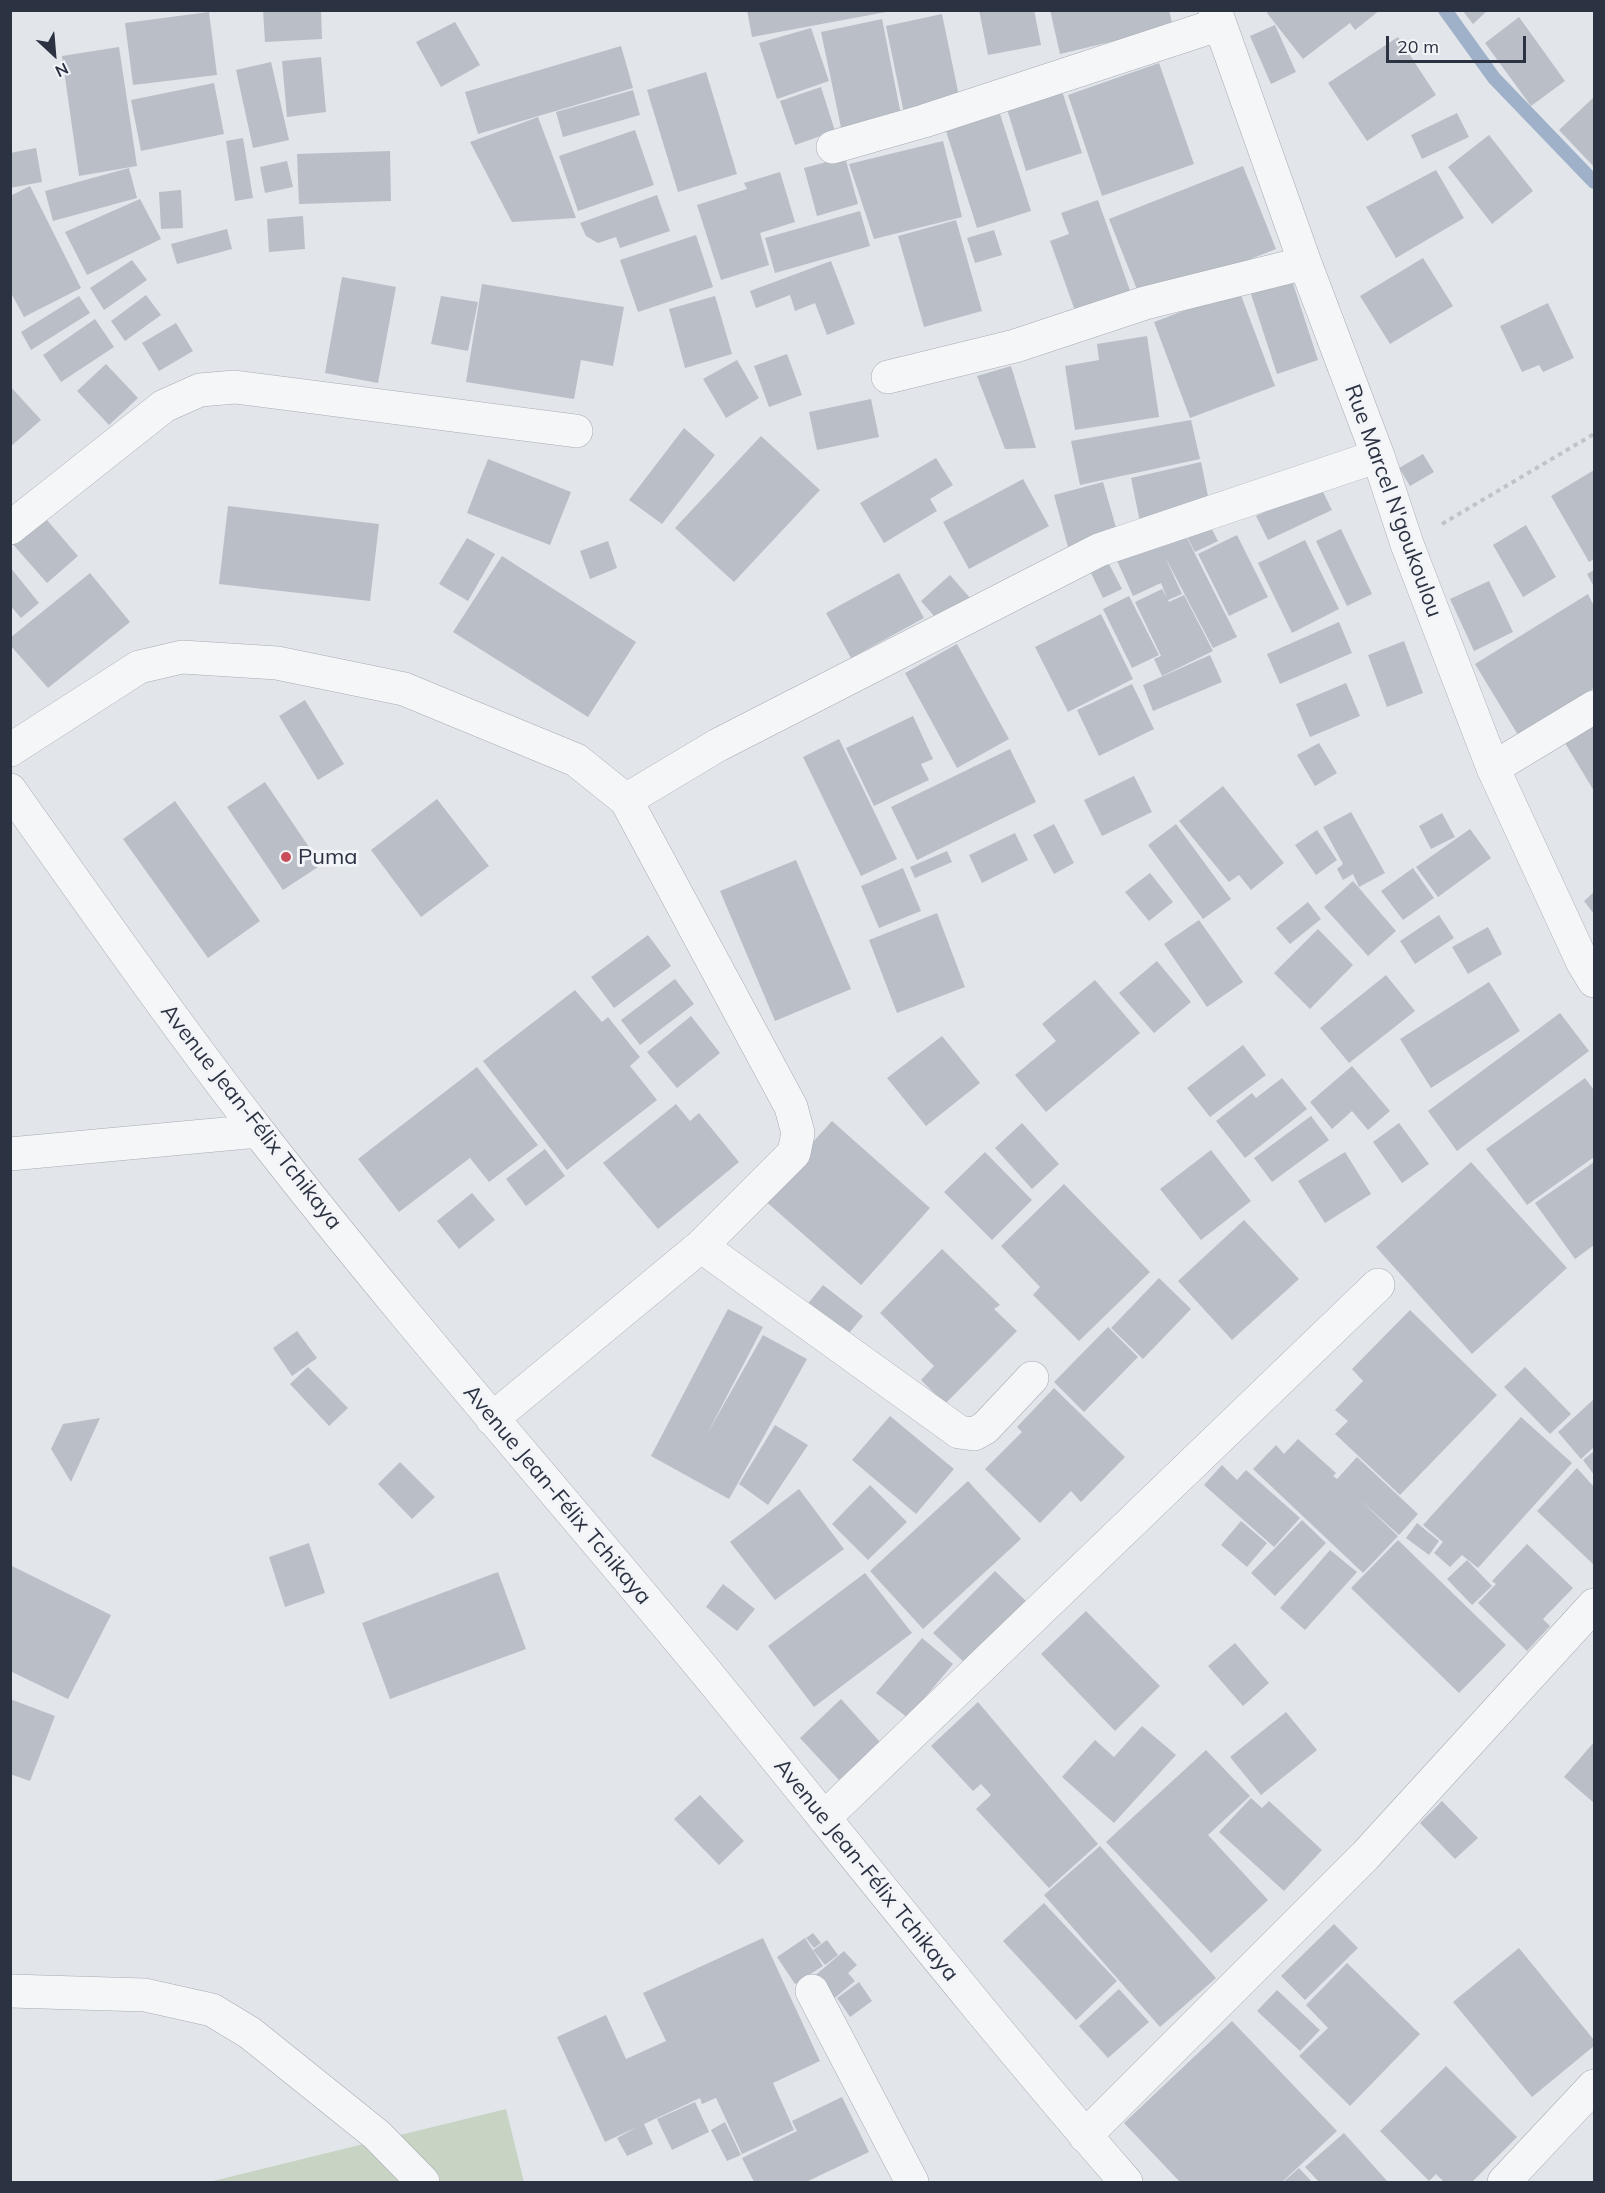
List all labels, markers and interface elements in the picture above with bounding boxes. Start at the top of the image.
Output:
north arrow [24,24,84,84]
scale bar [1389,24,1528,62]
text: 20 m [1397,35,1439,58]
text: N [52,59,72,82]
street label: Rue Marcel N'goukoulou [1339,381,1447,621]
place label: Puma [298,844,357,870]
marker: Puma [279,850,293,864]
street label: Avenue Jean-Félix Tchikaya [155,999,347,1235]
street label: Avenue Jean-Félix Tchikaya [457,1380,657,1610]
street label: Avenue Jean-Félix Tchikaya [768,1753,964,1987]

